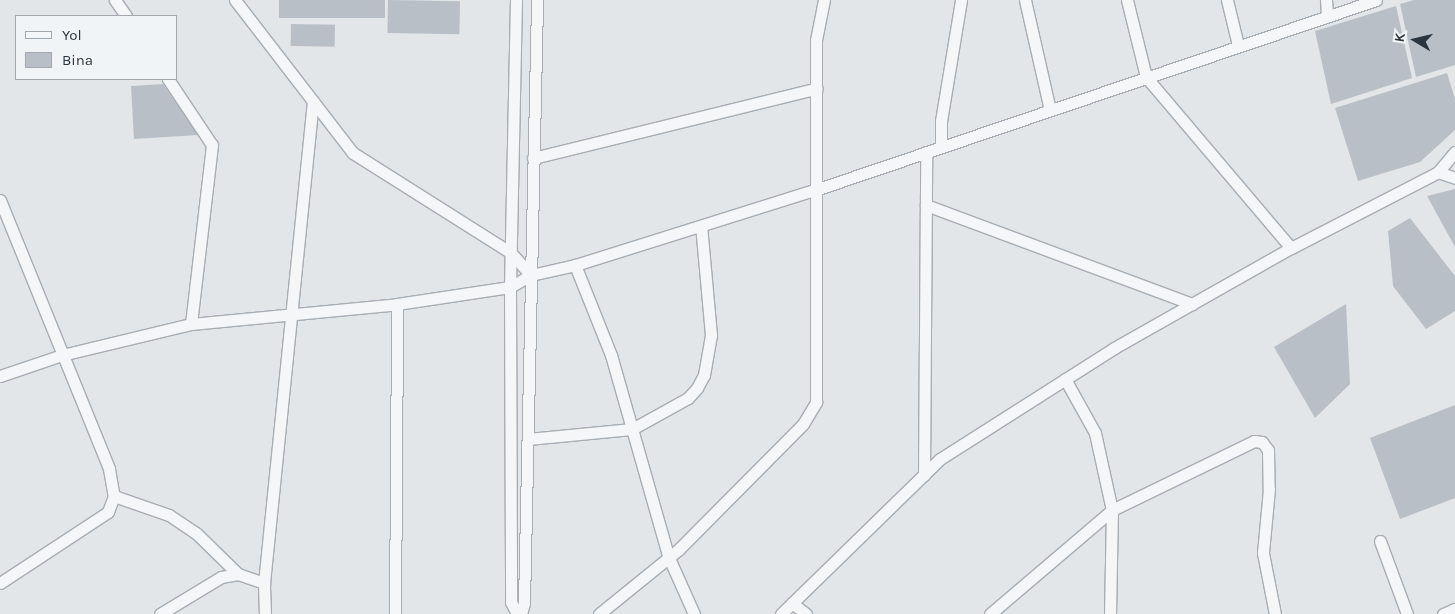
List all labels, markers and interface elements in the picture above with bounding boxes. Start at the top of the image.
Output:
legend [15,15,178,80]
north arrow [1390,15,1440,65]
text: Yol [62,26,82,44]
text: K [1391,32,1409,43]
text: Bina [62,51,93,69]

